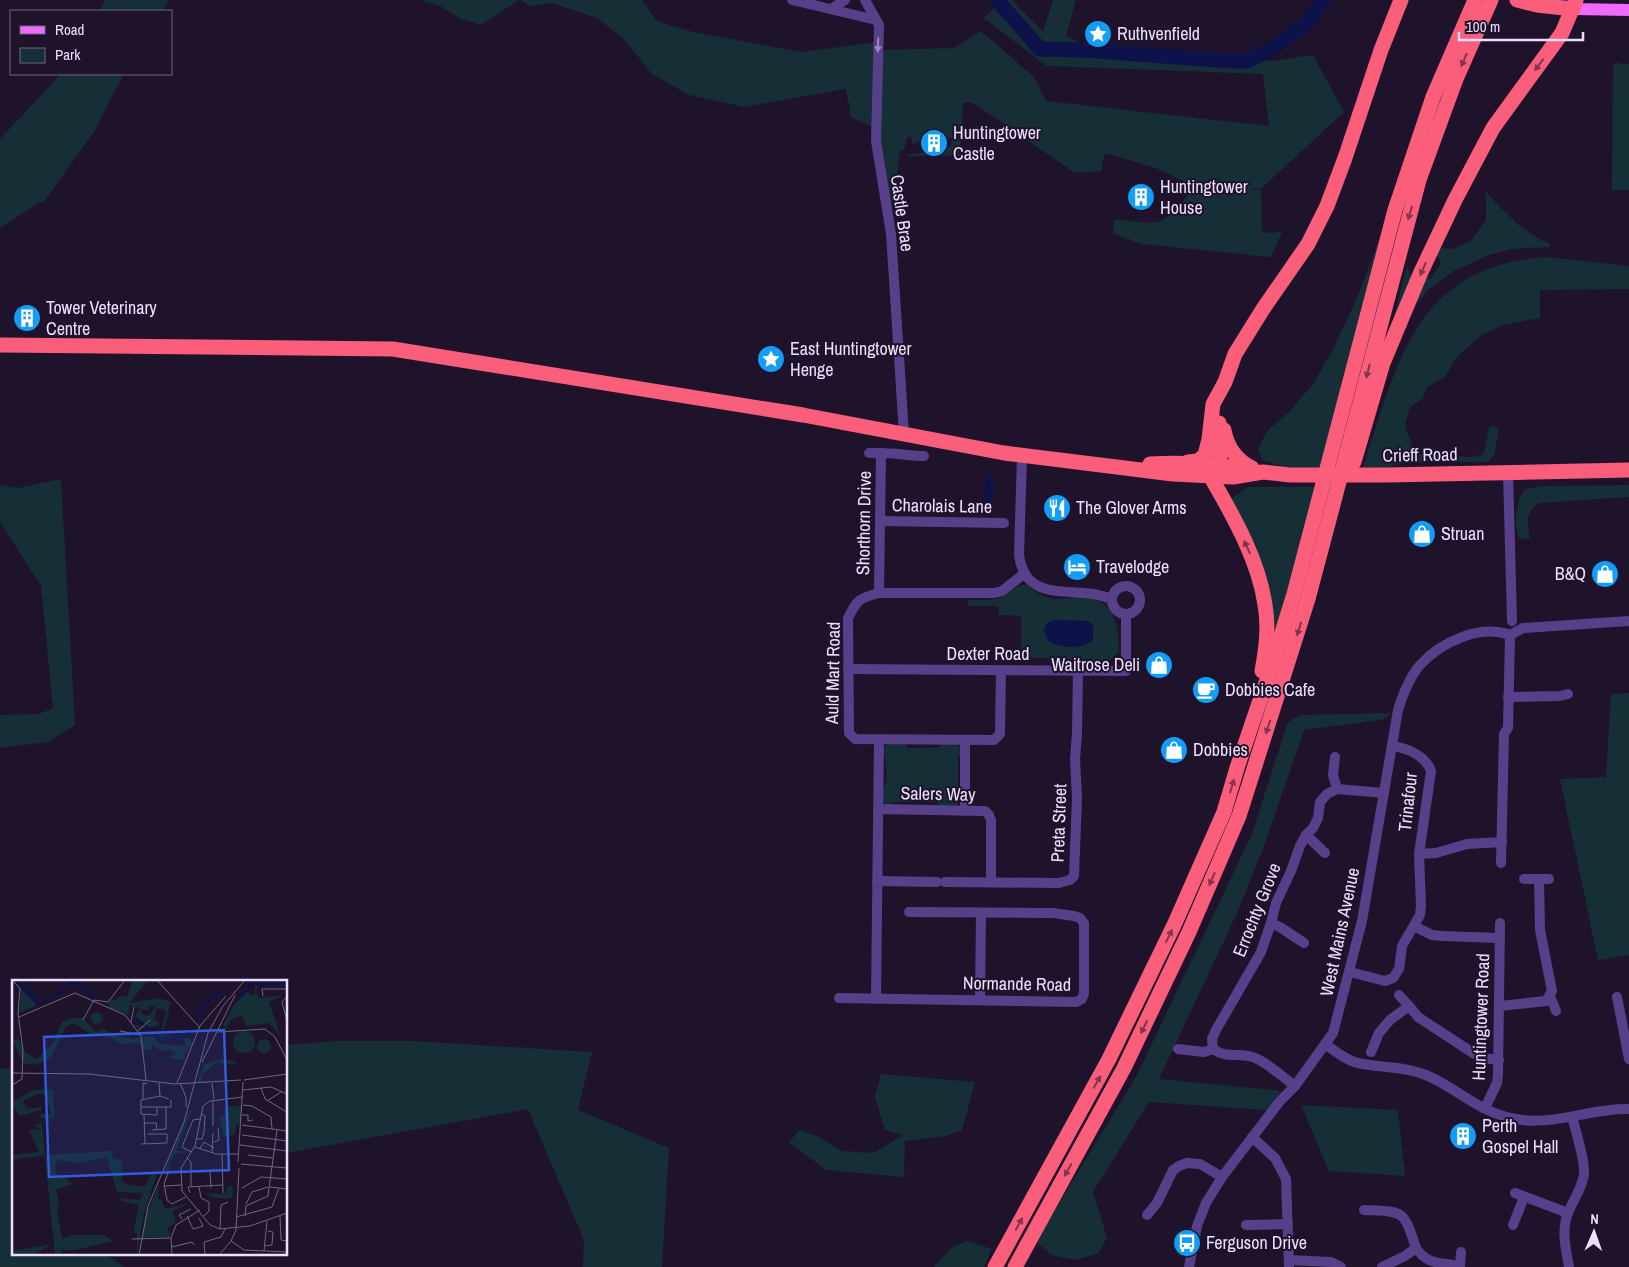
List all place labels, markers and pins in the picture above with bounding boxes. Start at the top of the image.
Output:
place icon: Ruthvenfield [1083,19,1113,49]
place label: Ruthvenfield [1117,21,1200,46]
place label: Huntingtower Castle [953,120,1041,166]
building icon: Huntingtower Castle [919,128,949,158]
place label: Huntingtower House [1160,174,1248,220]
building icon: Huntingtower House [1126,182,1156,212]
place label: Tower Veterinary Centre [46,295,157,341]
building icon: Tower Veterinary Centre [12,303,42,333]
place label: East Huntingtower Henge [790,336,912,382]
place icon: East Huntingtower Henge [756,344,786,374]
restaurant icon: The Glover Arms [1042,493,1072,523]
place label: The Glover Arms [1076,495,1187,520]
shop icon: Struan [1407,519,1437,549]
place label: Struan [1441,521,1485,546]
hotel icon: Travelodge [1062,552,1092,582]
place label: Travelodge [1096,554,1169,579]
shop icon: B&Q [1590,559,1620,589]
place label: B&Q [1555,561,1586,586]
shop icon: Waitrose Deli [1144,650,1174,680]
place label: Waitrose Deli [1051,652,1140,677]
cafe icon: Dobbies Cafe [1191,675,1221,705]
place label: Dobbies Cafe [1225,677,1315,702]
shop icon: Dobbies [1159,735,1189,765]
place label: Dobbies [1193,737,1248,762]
place label: Perth Gospel Hall [1482,1113,1558,1159]
building icon: Perth Gospel Hall [1448,1121,1478,1151]
bus stop icon: Ferguson Drive [1172,1228,1202,1258]
place label: Ferguson Drive [1206,1230,1307,1255]

